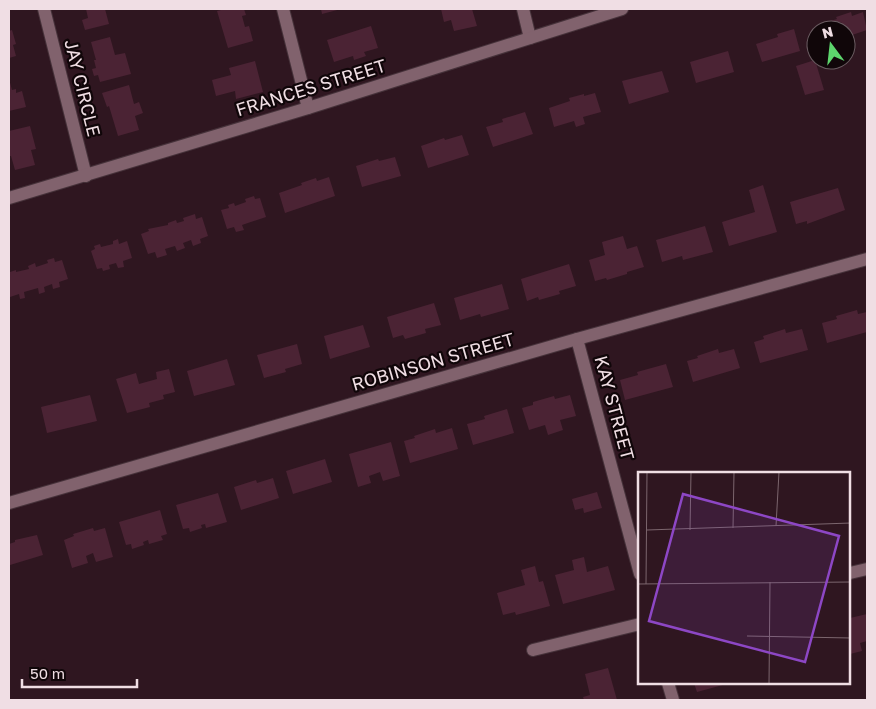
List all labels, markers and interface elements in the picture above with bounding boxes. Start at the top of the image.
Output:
north arrow [806,20,856,70]
text: N [820,22,835,42]
street label: JAY CIRCLE [60,37,106,139]
street label: FRANCES STREET [233,54,389,120]
street label: ROBINSON STREET [349,327,517,395]
street label: KAY STREET [590,353,639,462]
inset map [638,472,851,684]
scale bar [22,656,138,688]
text: 50 m [30,664,65,682]

